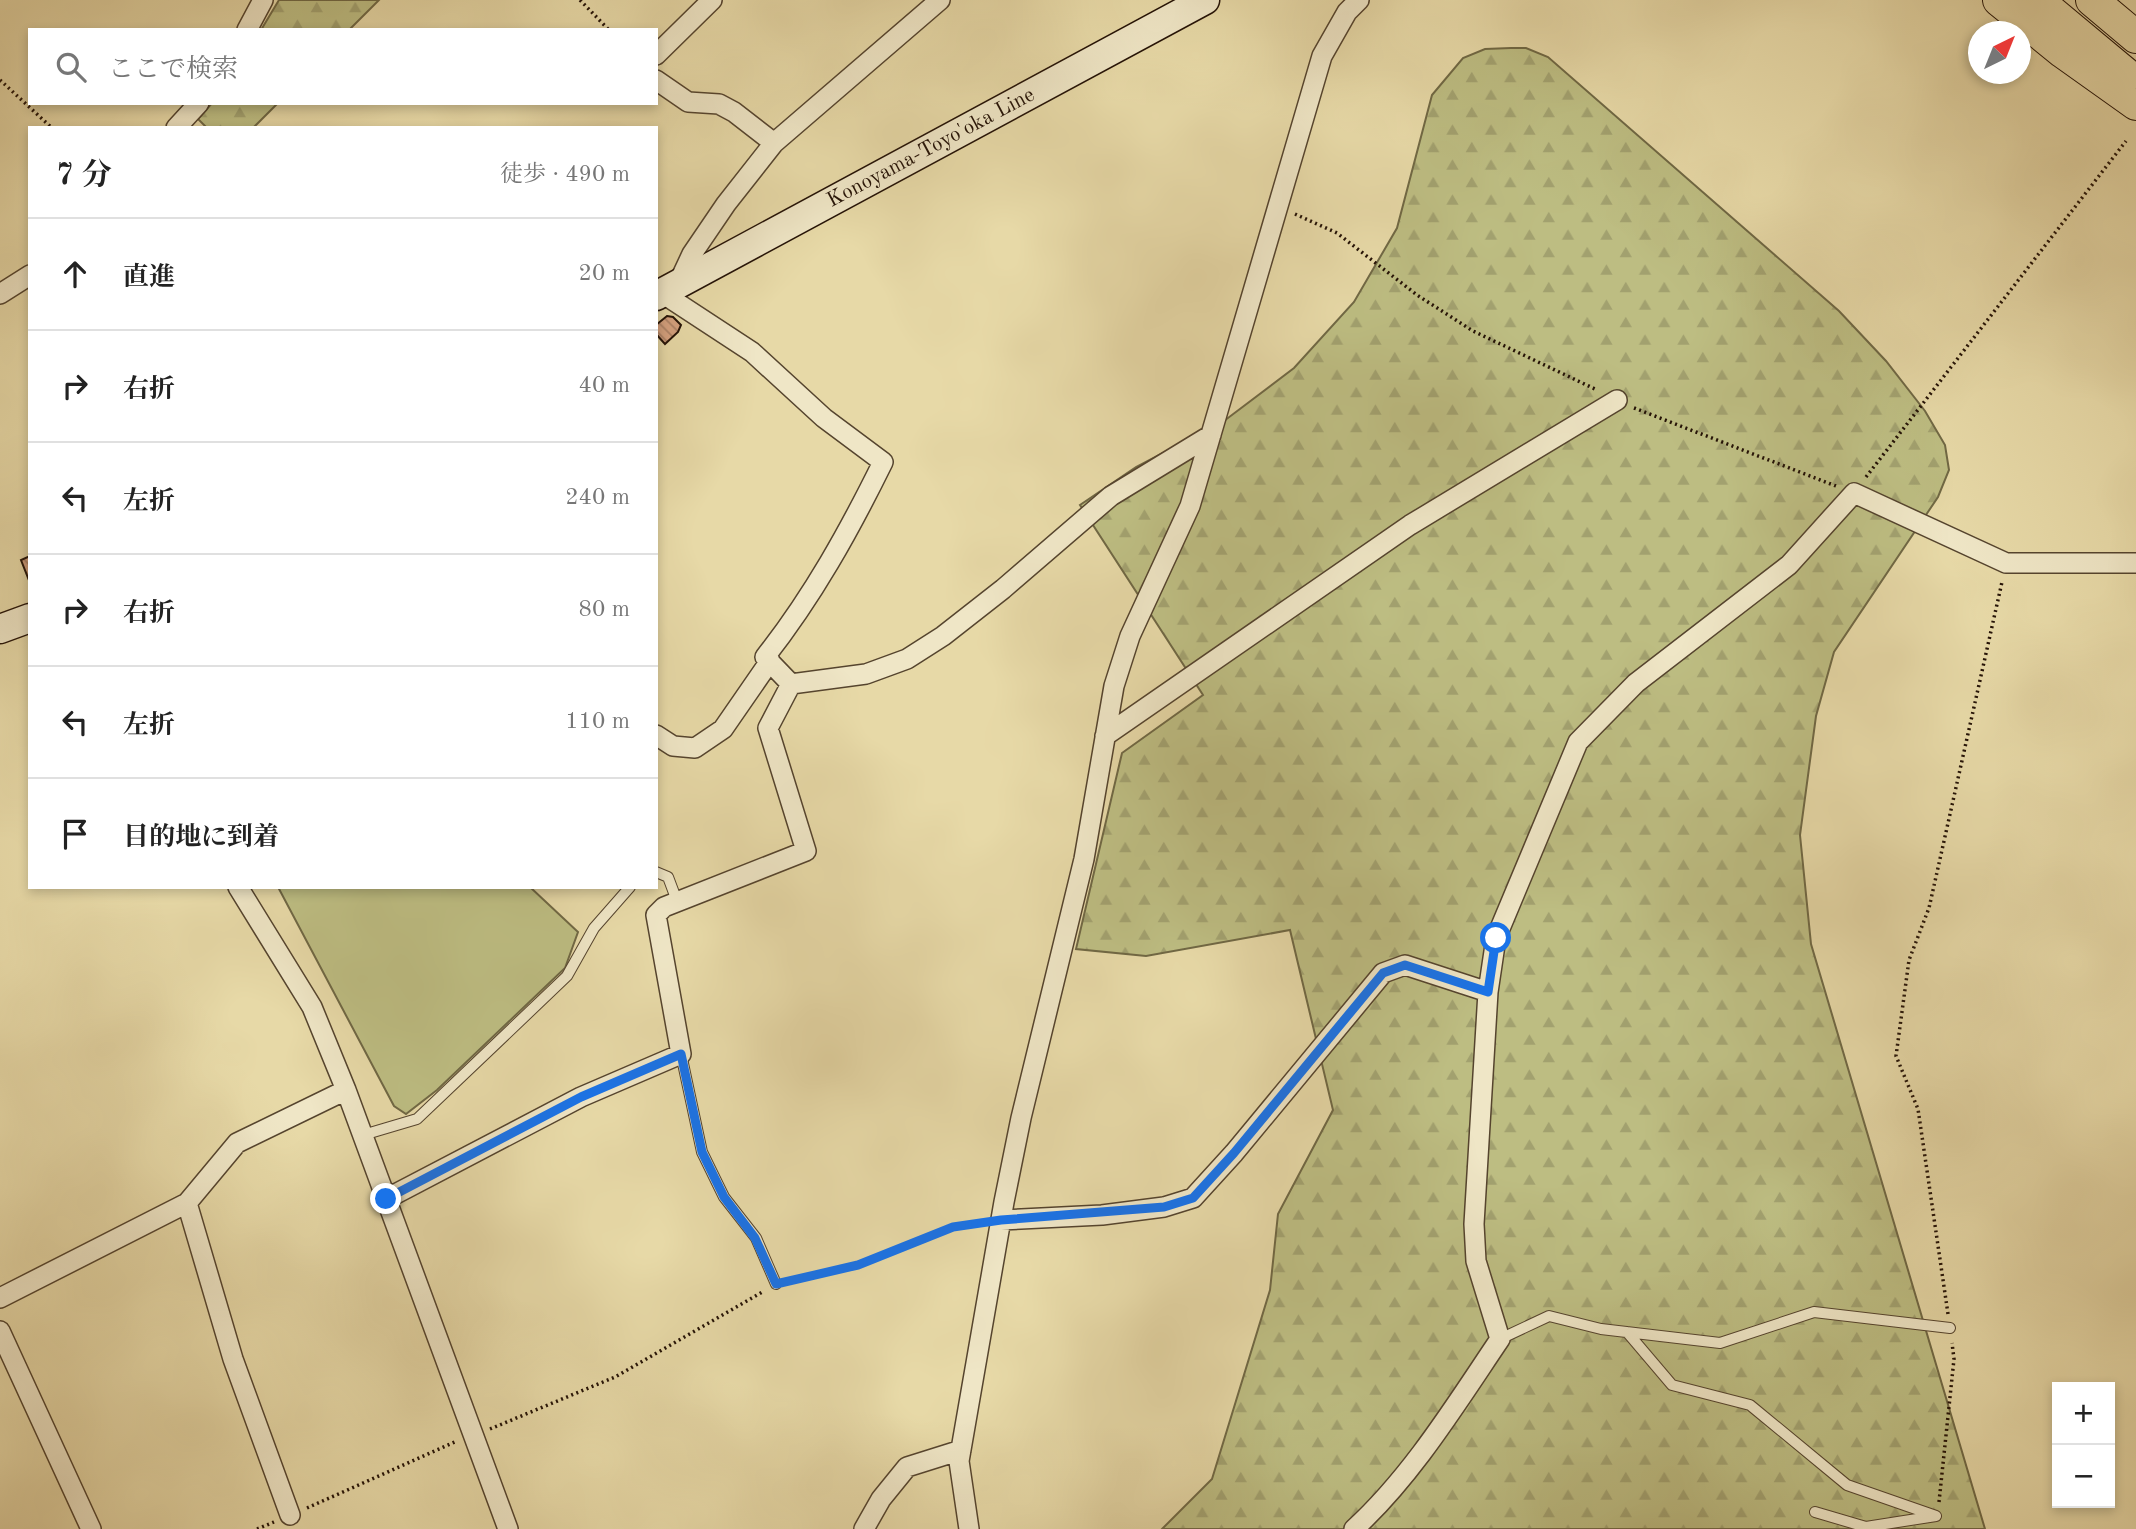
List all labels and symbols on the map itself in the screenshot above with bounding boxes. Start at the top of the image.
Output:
north arrow [1968,21,2031,84]
street label: Konoyama-Toyo'oka Line [824,84,1038,212]
route start [1480,922,1511,953]
route end [370,1183,401,1214]

